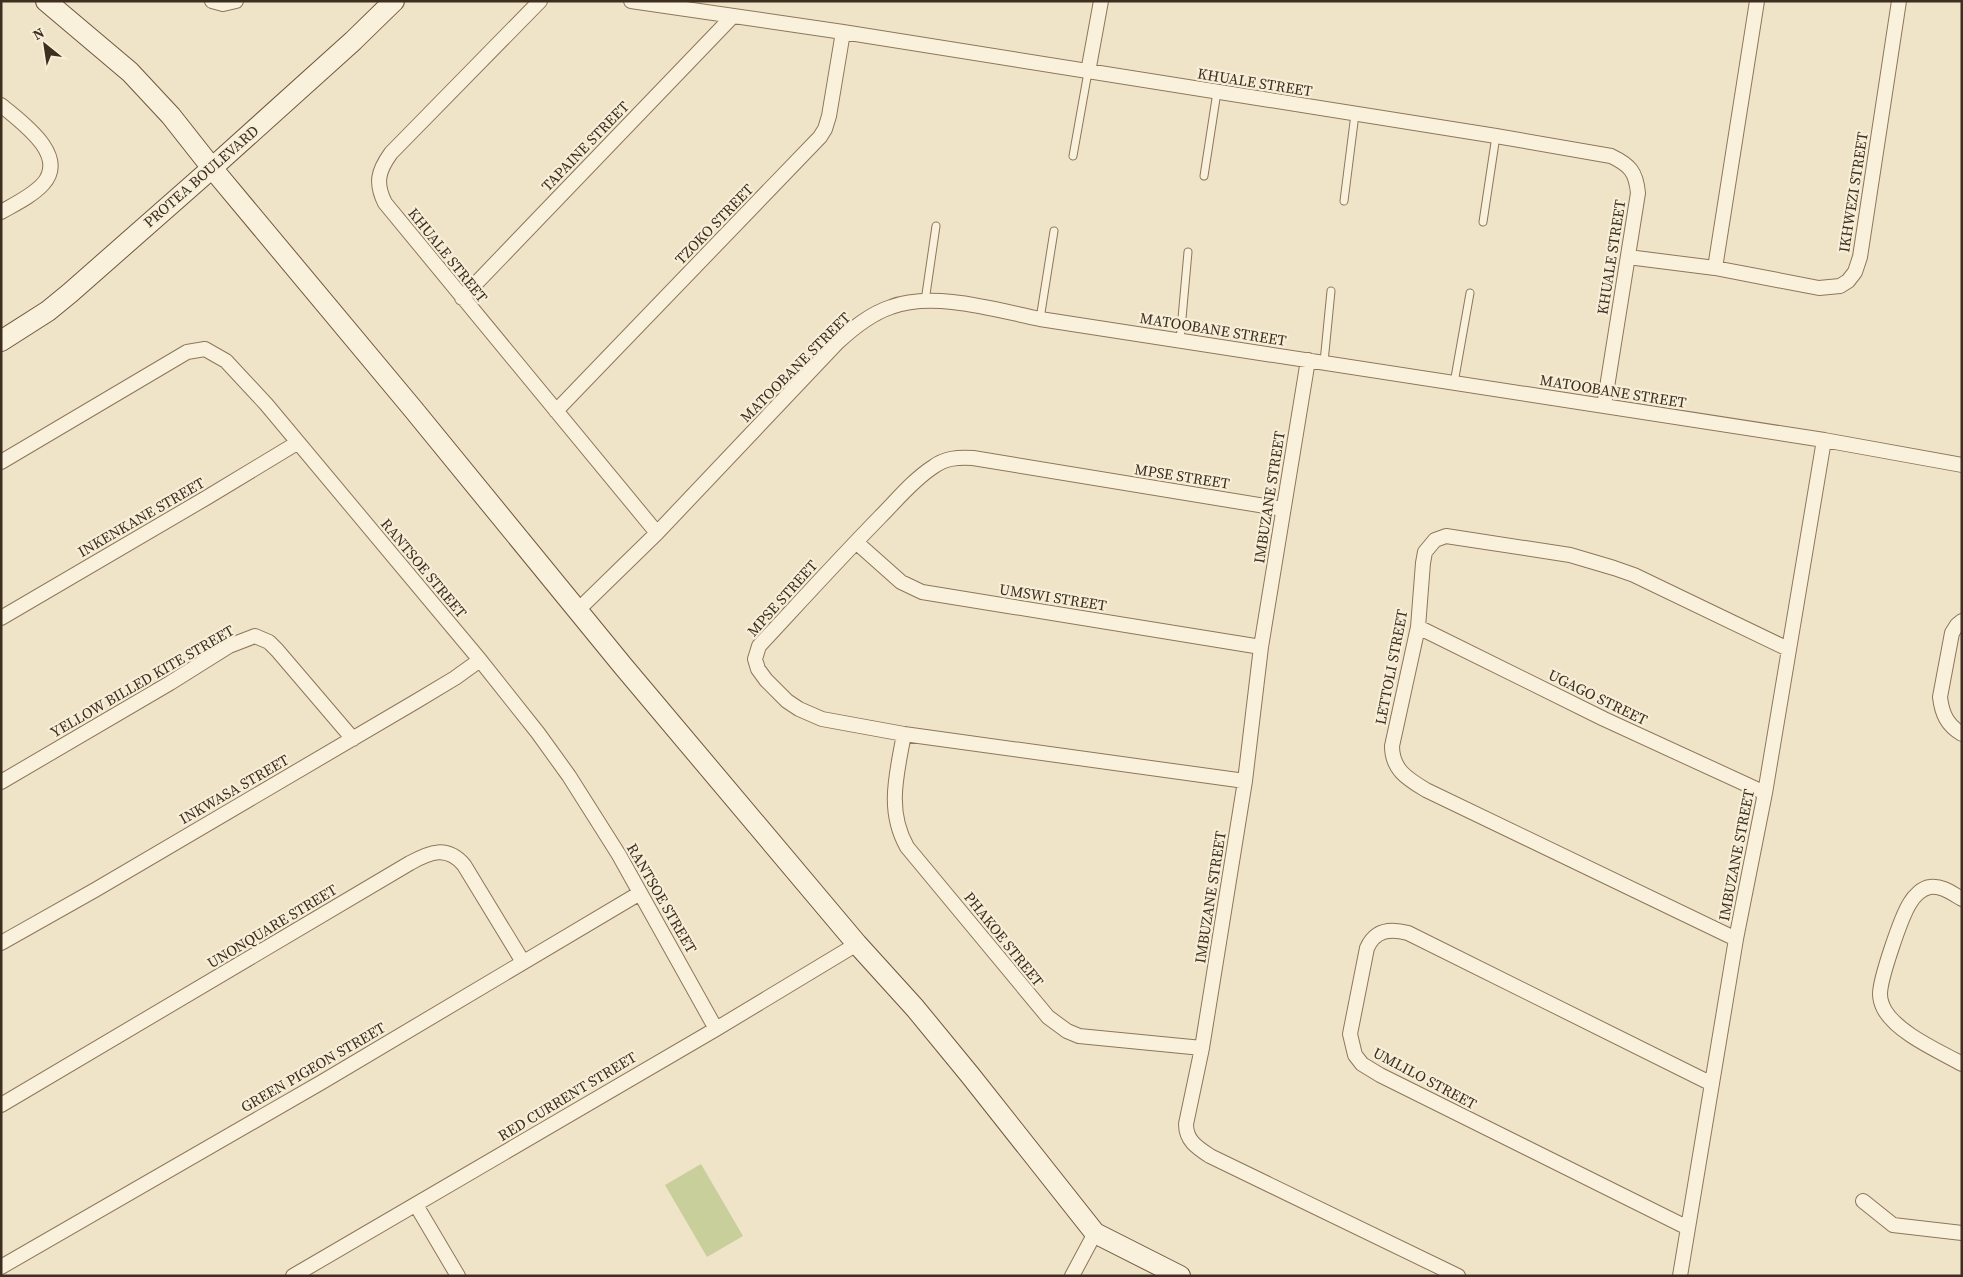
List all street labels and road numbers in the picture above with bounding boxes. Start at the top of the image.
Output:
street label: KHUALE STREET [1196,63,1314,101]
street label: TAPAINE STREET [536,96,634,196]
street label: PROTEA BOULEVARD [139,120,263,232]
street label: IKHWEZI STREET [1833,130,1873,254]
street label: TZOKO STREET [670,179,758,269]
street label: KHUALE STREET [1592,198,1630,316]
street label: KHUALE STREET [403,203,493,307]
street label: MATOOBANE STREET [735,307,855,427]
street label: MATOOBANE STREET [1138,307,1288,351]
street label: MATOOBANE STREET [1538,369,1688,413]
street label: IMBUZANE STREET [1248,429,1290,565]
street label: MPSE STREET [1133,458,1231,494]
street label: INKENKANE STREET [74,472,208,562]
street label: RANTSOE STREET [376,514,472,622]
street label: MPSE STREET [742,555,822,641]
street label: UMSWI STREET [998,578,1108,616]
street label: LETTOLI STREET [1370,607,1412,727]
street label: YELLOW BILLED KITE STREET [46,620,238,742]
street label: UGAGO STREET [1545,664,1651,730]
street label: INKWASA STREET [175,749,293,829]
street label: IMBUZANE STREET [1713,787,1759,923]
street label: IMBUZANE STREET [1189,829,1231,965]
street label: RANTSOE STREET [622,839,702,957]
street label: UNONQUARE STREET [203,879,341,973]
street label: PHAKOE STREET [959,887,1049,991]
street label: GREEN PIGEON STREET [237,1017,389,1117]
street label: UMLILO STREET [1369,1042,1481,1114]
street label: RED CURRENT STREET [494,1046,640,1146]

